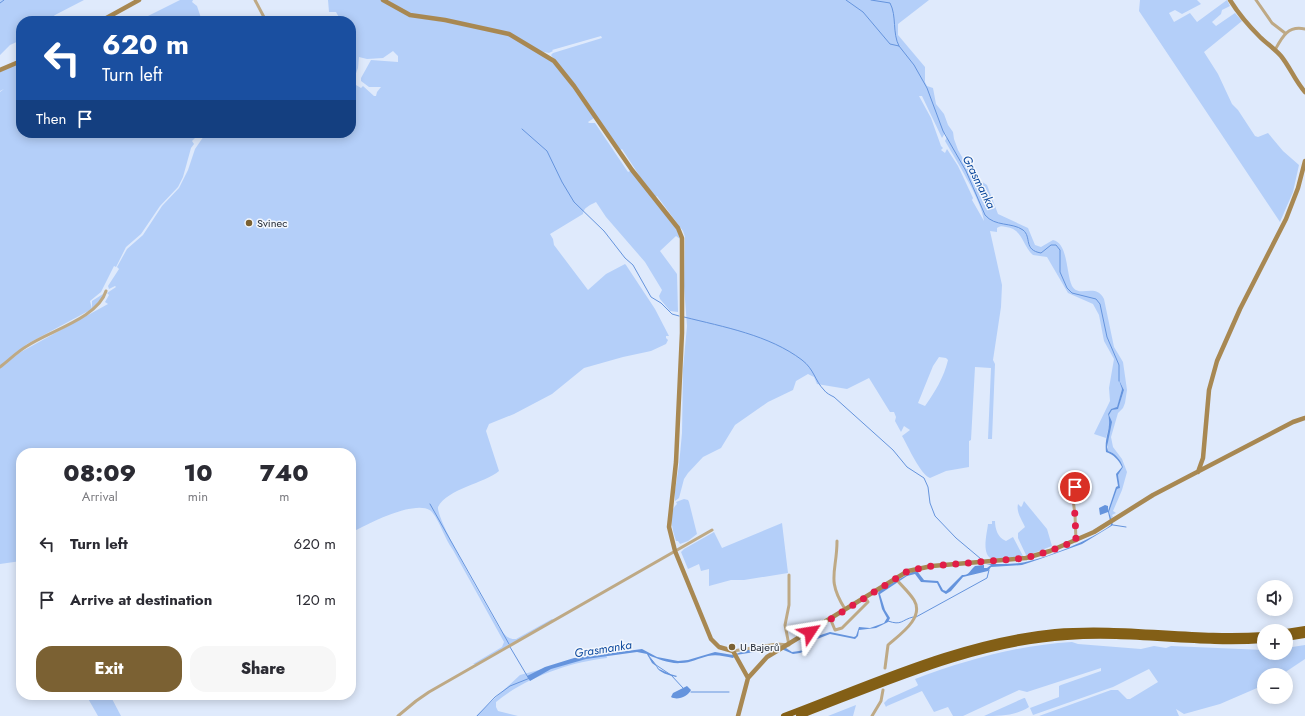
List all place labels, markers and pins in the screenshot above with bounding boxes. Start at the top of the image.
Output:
place label: Svinec [257,215,287,231]
marker: Svinec [244,218,254,228]
pin [1058,470,1092,504]
place label: U Bajerů [740,639,780,655]
marker: U Bajerů [727,642,737,652]

